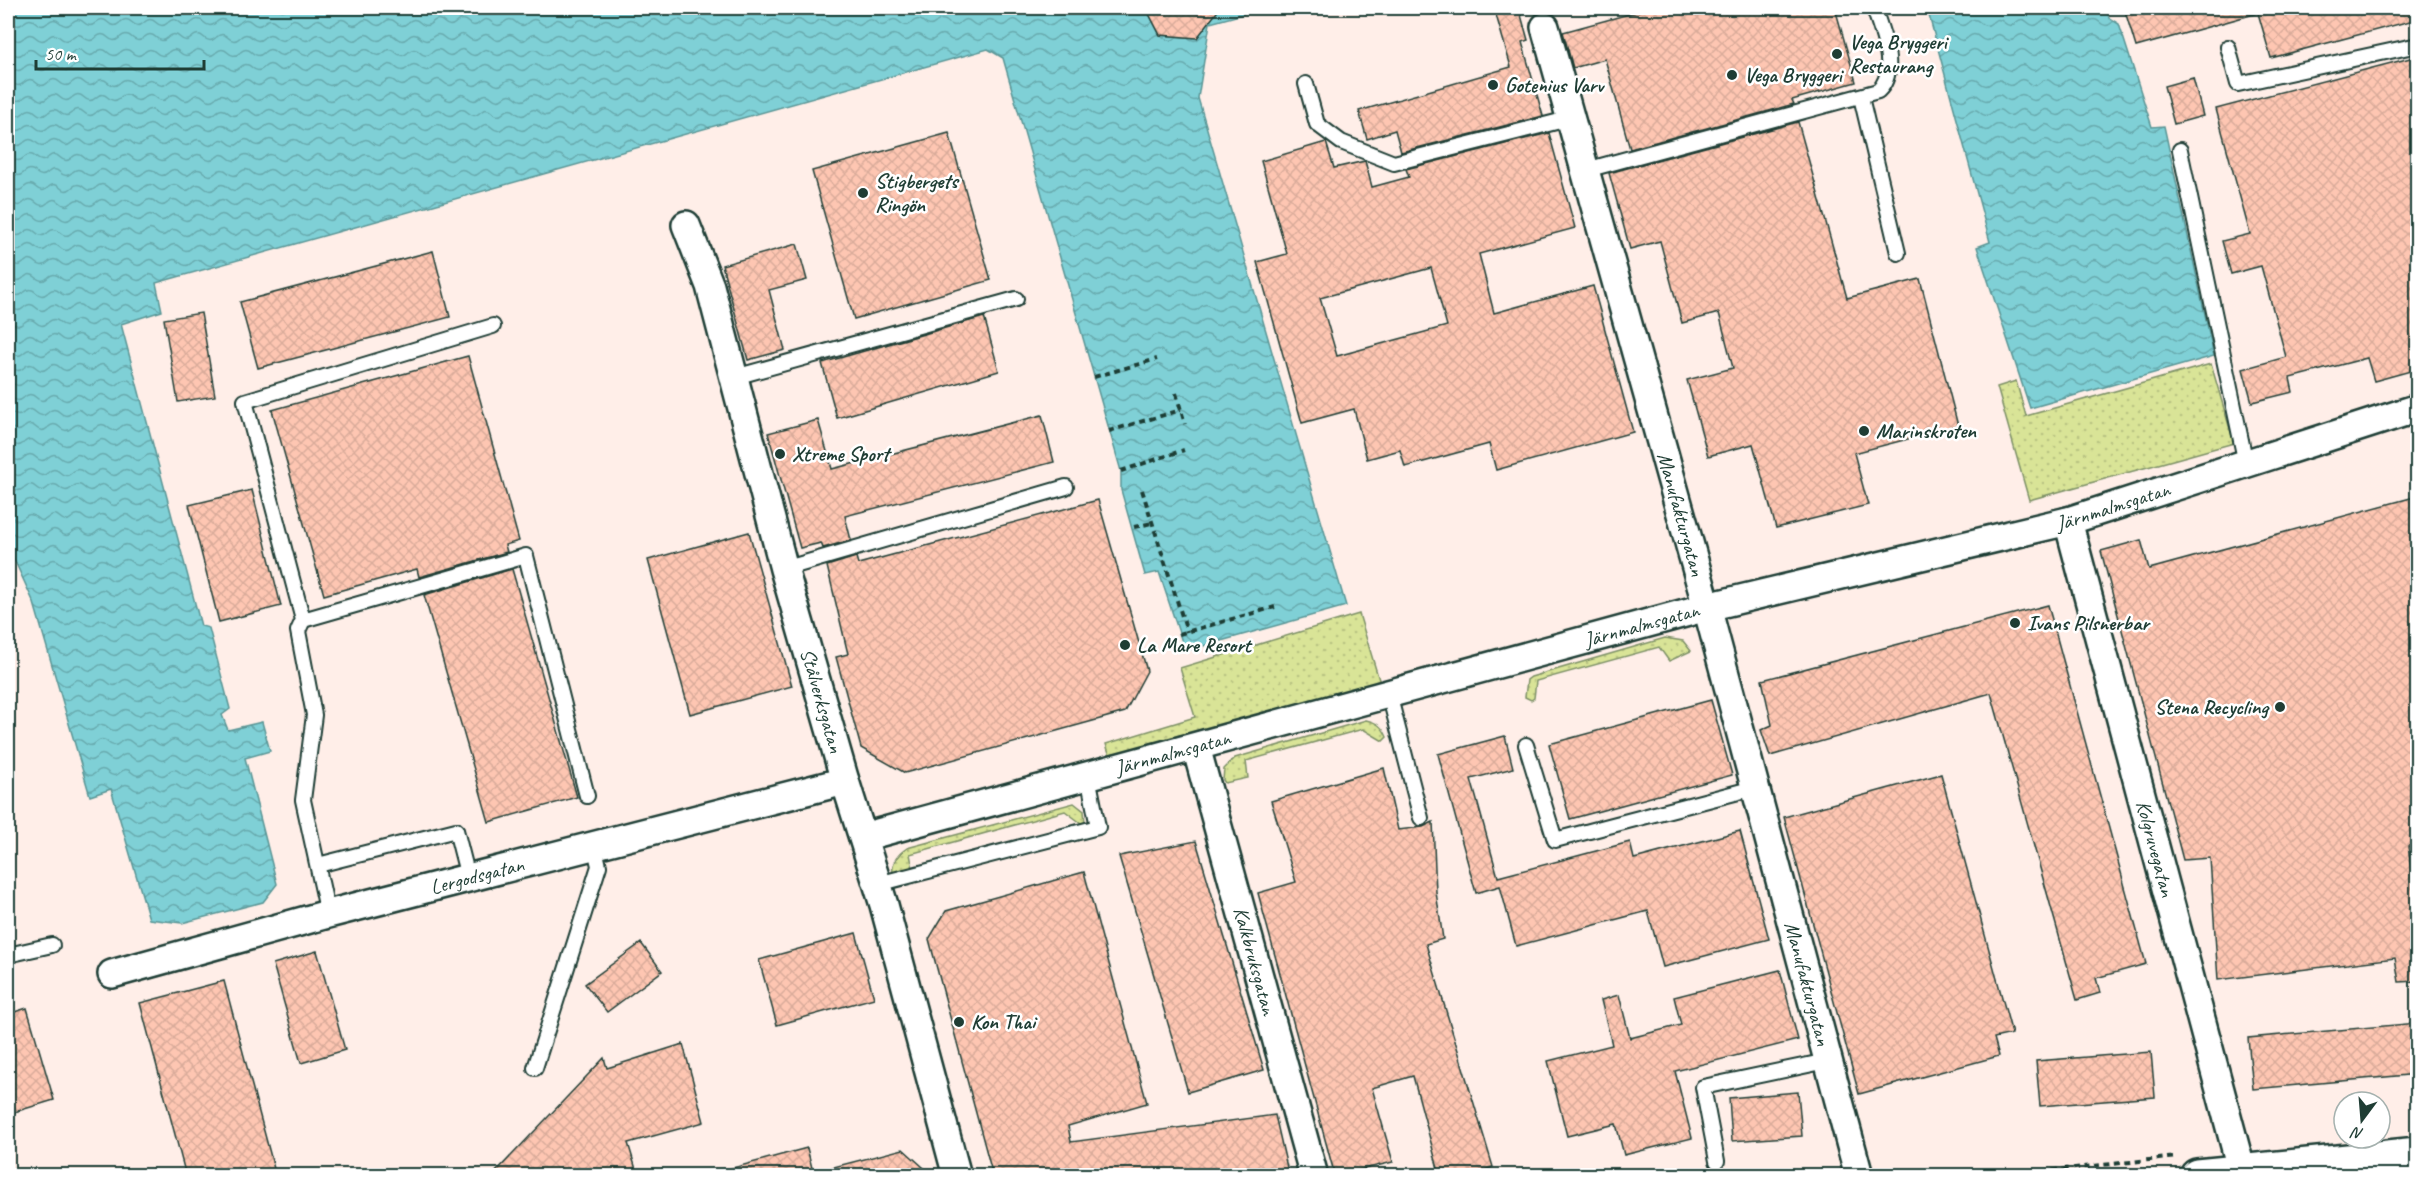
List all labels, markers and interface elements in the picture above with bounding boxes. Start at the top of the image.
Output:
place label: Vega Bryggeri Restaurang [1849,29,1950,79]
scale bar [36,33,204,71]
text: 50 m [45,43,78,65]
marker: Vega Bryggeri Restaurang [1830,47,1844,61]
place label: Vega Bryggeri [1744,62,1845,88]
marker: Vega Bryggeri [1725,68,1739,82]
place label: Gotenius Varv [1505,72,1605,98]
marker: Gotenius Varv [1486,78,1500,92]
place label: Stigbergets Ringön [875,168,960,218]
marker: Stigbergets Ringön [856,186,870,200]
place label: Marinskroten [1876,418,1977,444]
marker: Marinskroten [1857,424,1871,438]
place label: Xtreme Sport [792,441,892,467]
marker: Xtreme Sport [773,447,787,461]
street label: Manufakturgatan [1651,450,1711,580]
street label: Järnmalmsgatan [2052,476,2175,537]
street label: Järnmalmsgatan [1580,596,1703,653]
place label: Ivans Pilsnerbar [2027,610,2151,636]
marker: Ivans Pilsnerbar [2008,616,2022,630]
place label: La Mare Resort [1137,632,1253,658]
marker: La Mare Resort [1118,638,1132,652]
street label: Stålverksgatan [795,645,849,756]
place label: Stena Recycling [2155,694,2270,720]
marker: Stena Recycling [2273,700,2287,714]
street label: Järnmalmsgatan [1111,724,1235,781]
street label: Kolgruvegatan [2130,798,2181,900]
street label: Lergodsgatan [428,851,527,900]
street label: Kalkbruksgatan [1228,904,1283,1020]
street label: Manufakturgatan [1779,919,1837,1049]
place label: Kon Thai [971,1009,1038,1035]
marker: Kon Thai [952,1015,966,1029]
north arrow [2332,1090,2392,1150]
text: N [2348,1122,2366,1144]

